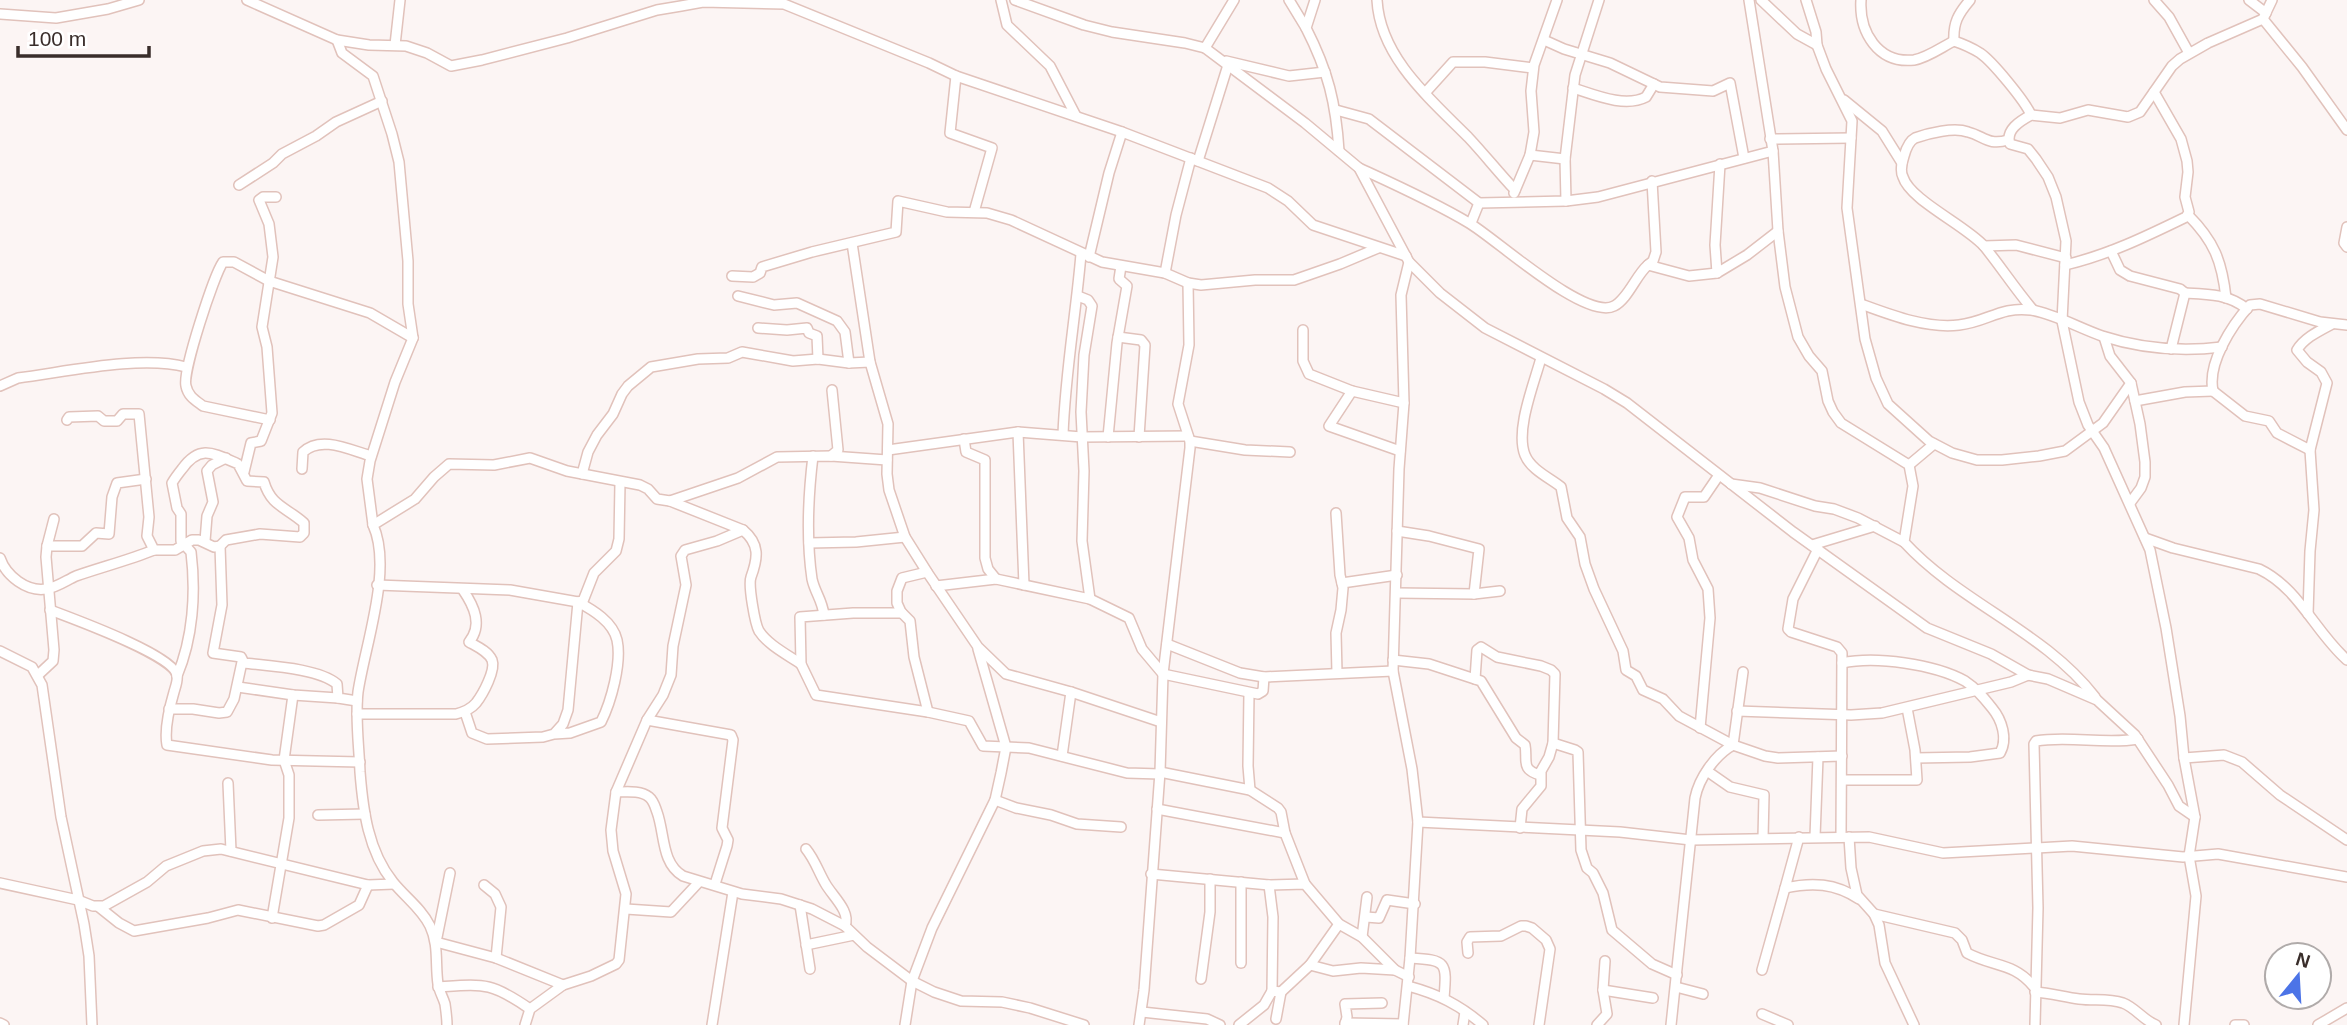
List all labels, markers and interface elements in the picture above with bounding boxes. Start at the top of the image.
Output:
scale bar [18,14,149,58]
text: 100 m [28,27,86,50]
north arrow [2263,941,2333,1011]
text: N [2293,948,2313,972]

